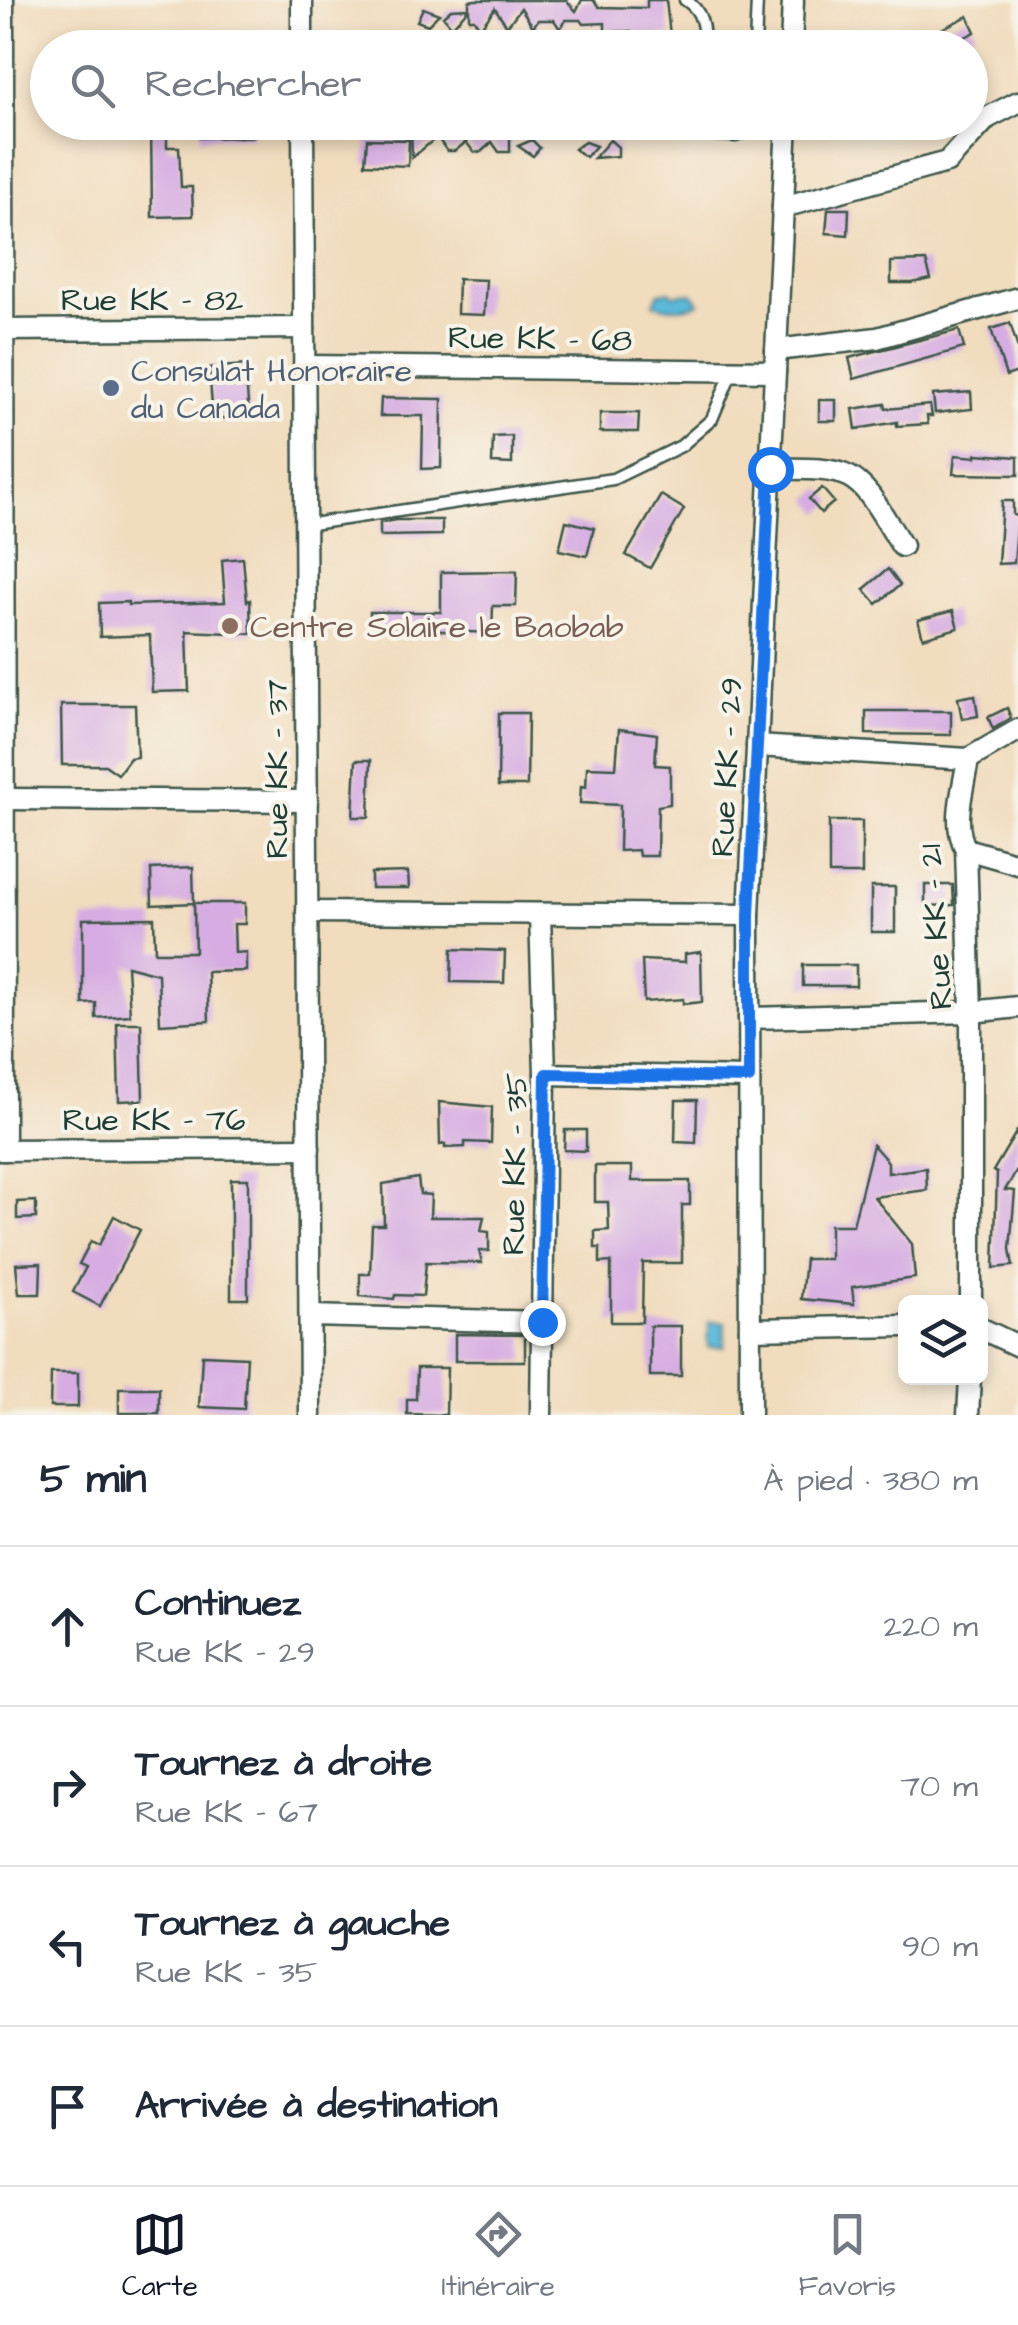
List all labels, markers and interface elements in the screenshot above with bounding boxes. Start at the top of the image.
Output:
search box [30,30,988,140]
icon: search [65,58,120,113]
text: Rechercher [145,59,361,111]
street label: Rue KK - 82 [61,278,243,323]
street label: Rue KK - 68 [447,315,633,364]
place label: Consulat Honoraire du Canada [131,349,412,431]
marker: Consulat Honoraire du Canada [100,377,122,399]
route start [748,447,794,493]
place label: Centre Solaire le Baobab [250,605,624,650]
marker: Centre Solaire le Baobab [219,615,241,637]
street label: Rue KK - 29 [700,676,755,858]
street label: Rue KK - 37 [255,679,300,859]
street label: Rue KK - 21 [908,843,965,1011]
street label: Rue KK - 35 [491,1072,540,1256]
street label: Rue KK - 76 [62,1098,246,1143]
map controls [898,1295,988,1385]
button: layers [898,1295,988,1385]
route end [520,1300,566,1346]
text: 5 min [40,1451,147,1509]
text: À pied · 380 m [763,1458,978,1503]
text: Continuez [135,1578,301,1630]
icon: ahead [40,1599,95,1654]
text: 220 m [883,1604,978,1649]
text: Rue KK - 29 [135,1630,315,1675]
text: Tournez à droite [135,1738,432,1790]
icon: right [40,1759,95,1814]
text: 70 m [900,1764,978,1809]
text: Rue KK - 67 [135,1790,318,1835]
text: Tournez à gauche [135,1898,450,1950]
icon: left [40,1919,95,1974]
text: 90 m [902,1924,978,1969]
text: Rue KK - 35 [135,1950,317,1995]
icon: arrive [40,2079,95,2134]
text: Arrivée à destination [135,2080,498,2132]
tab: Carte [122,2207,198,2306]
tab: Itinéraire [441,2207,555,2306]
tab: Favoris [799,2207,896,2306]

